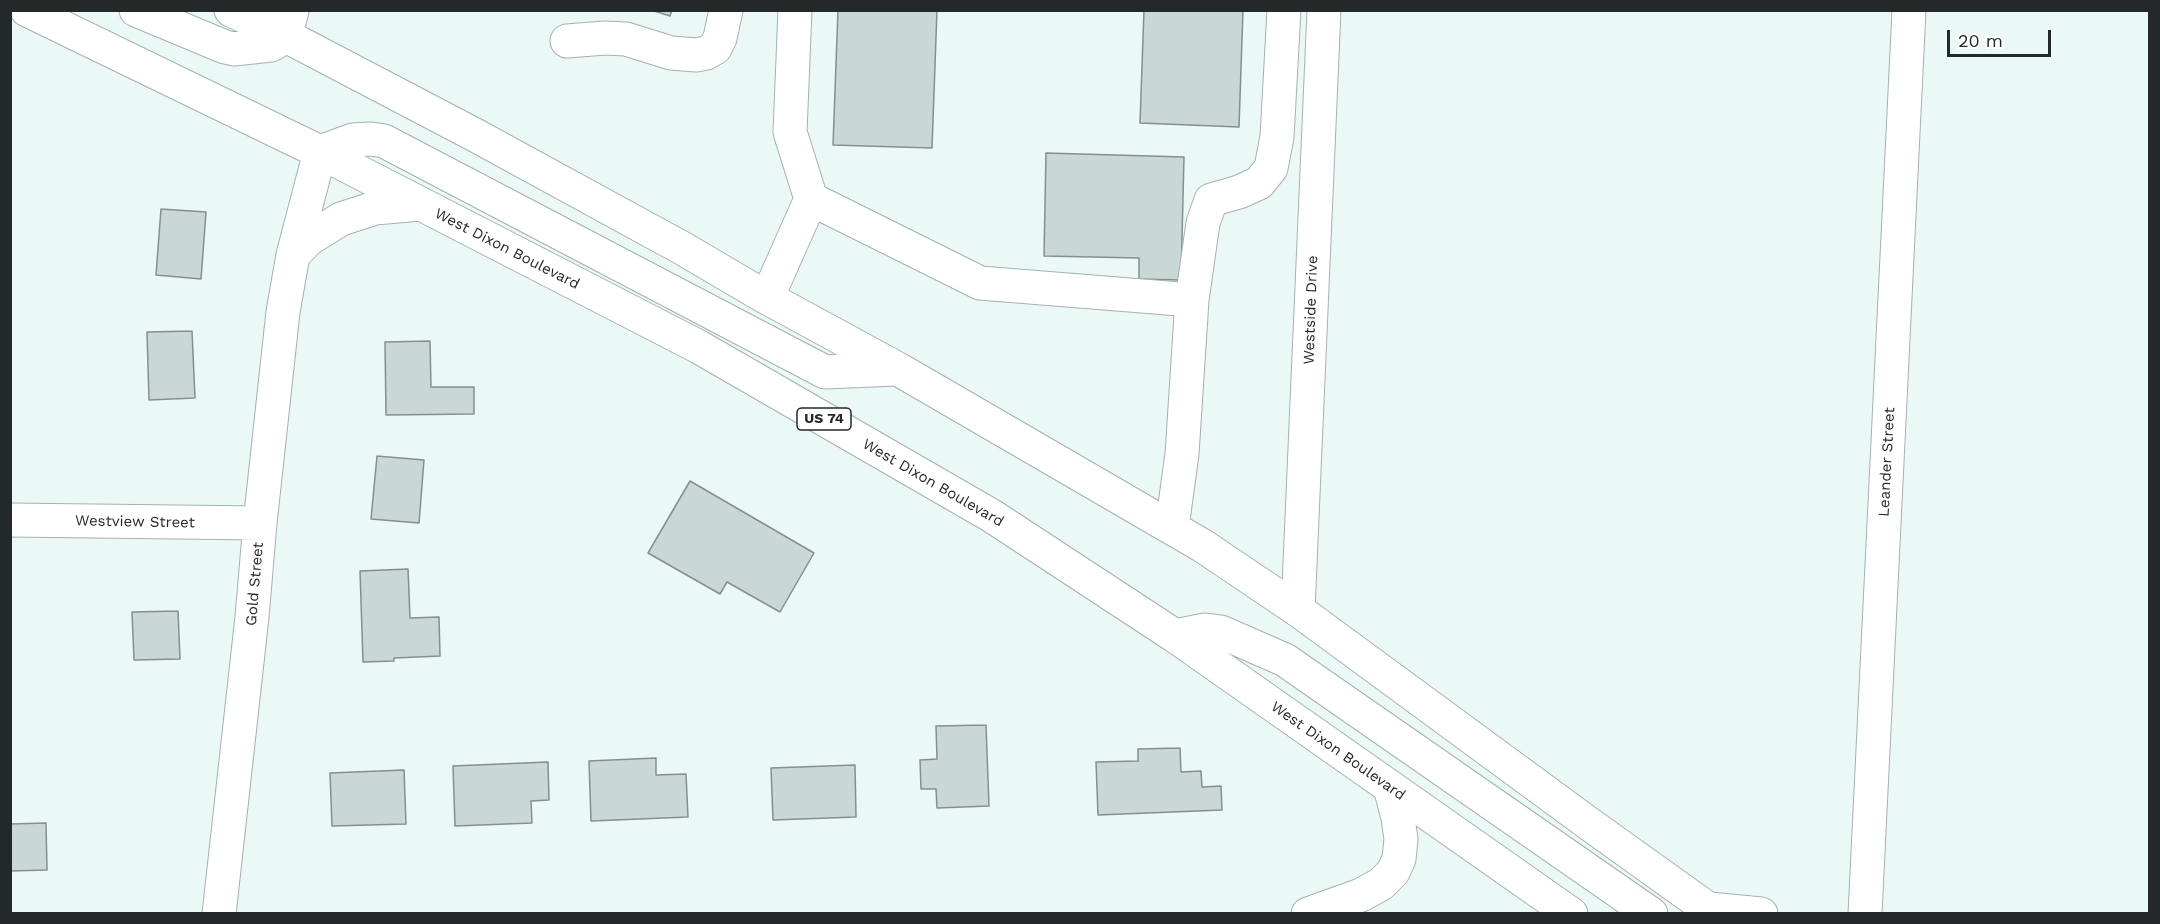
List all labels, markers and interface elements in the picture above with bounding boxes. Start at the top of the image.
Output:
scale bar [1950,18,2054,56]
text: 20 m [1958,30,2003,51]
street label: West Dixon Boulevard [432,205,582,293]
street label: Westside Drive [1300,255,1322,365]
street label: Leander Street [1875,407,1899,517]
road number: US 74 [797,408,851,430]
street label: West Dixon Boulevard [859,435,1007,531]
street label: Westview Street [75,512,195,532]
street label: Gold Street [242,541,268,627]
street label: West Dixon Boulevard [1267,698,1409,804]

